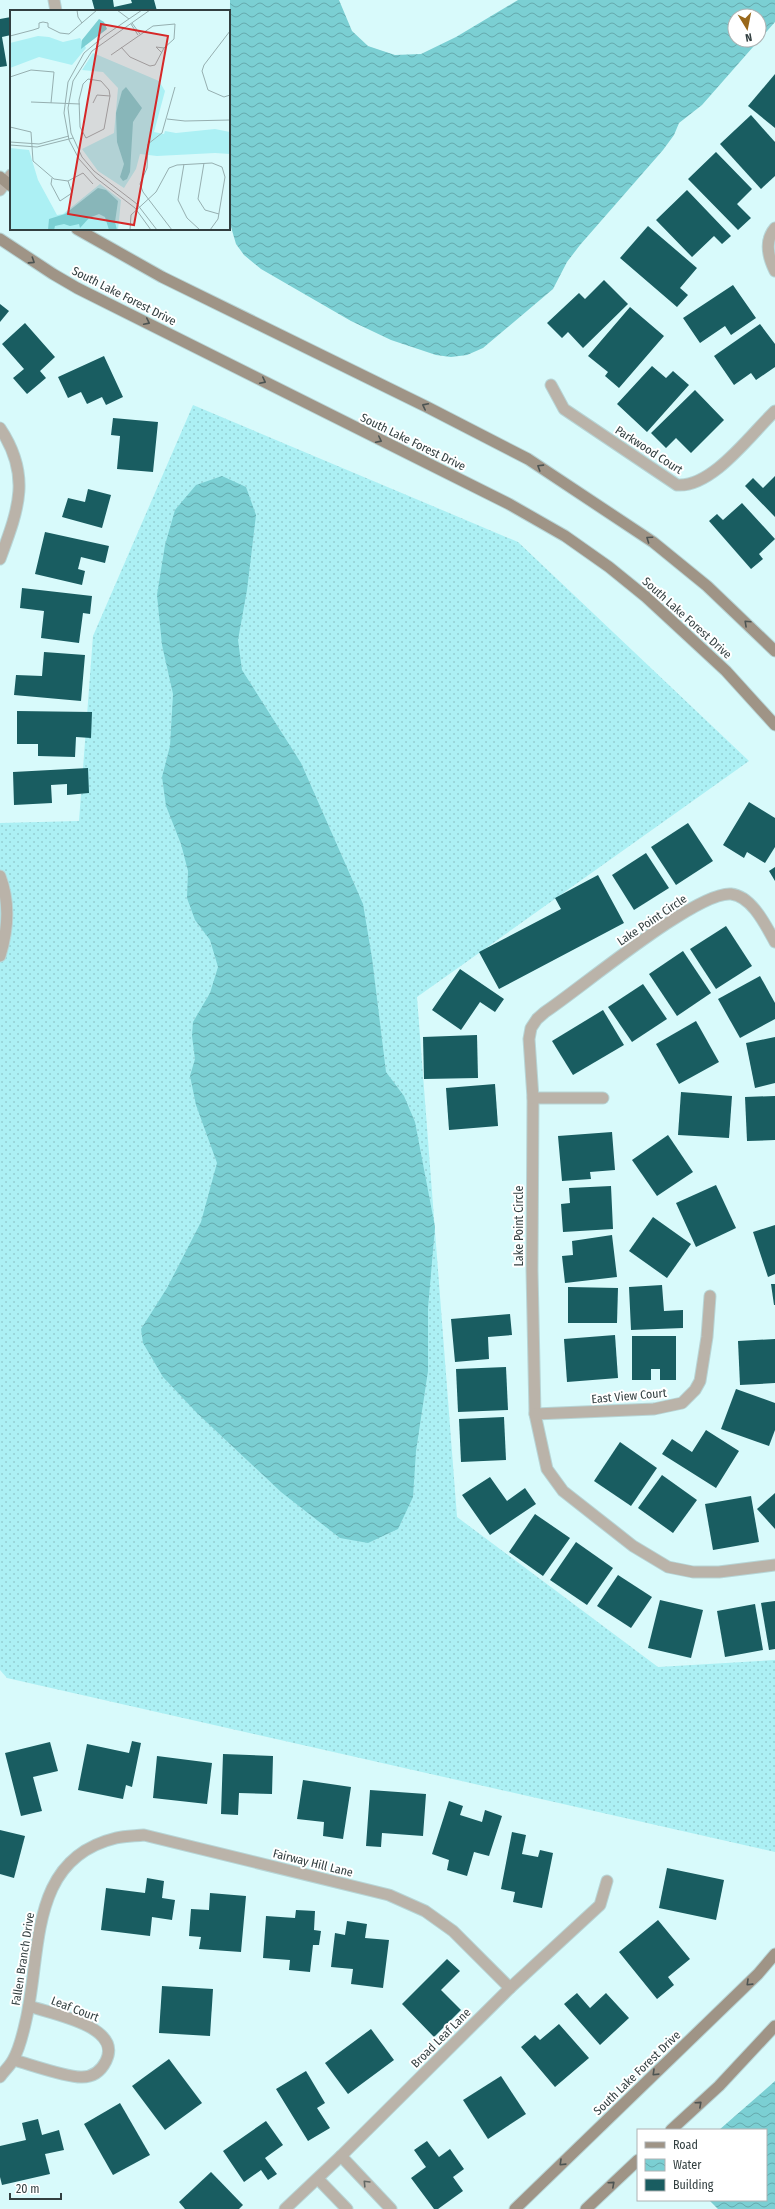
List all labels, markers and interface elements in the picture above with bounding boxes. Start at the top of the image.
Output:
north arrow [727,8,767,48]
inset map [10,10,230,230]
text: N [744,30,753,44]
one-way arrow [28,256,35,264]
street label: South Lake Forest Drive [70,264,179,328]
one-way arrow [142,317,150,325]
one-way arrow [259,376,266,383]
one-way arrow [422,403,430,411]
street label: South Lake Forest Drive [358,410,468,474]
street label: Parkwood Court [613,423,685,477]
one-way arrow [374,435,382,442]
one-way arrow [537,464,544,472]
one-way arrow [646,537,653,544]
street label: South Lake Forest Drive [640,574,735,662]
one-way arrow [744,621,752,628]
street label: Lake Point Circle [615,892,689,948]
street label: Lake Point Circle [512,1186,526,1266]
street label: East View Court [591,1386,667,1406]
street label: Fairway Hill Lane [272,1846,355,1880]
street label: Fallen Branch Drive [9,1911,37,2006]
one-way arrow [746,1978,754,1986]
street label: Leaf Court [49,1994,101,2024]
street label: Broad Leaf Lane [408,2005,474,2071]
street label: South Lake Forest Drive [591,2028,683,2118]
one-way arrow [652,2068,660,2076]
one-way arrow [694,2101,702,2108]
legend [637,2129,767,2201]
text: Road [673,2138,698,2152]
one-way arrow [559,2158,567,2166]
text: Water [673,2158,702,2172]
scale bar [10,2175,61,2201]
text: Building [673,2178,714,2192]
one-way arrow [363,2180,371,2188]
text: 20 m [16,2182,40,2196]
one-way arrow [607,2182,614,2189]

